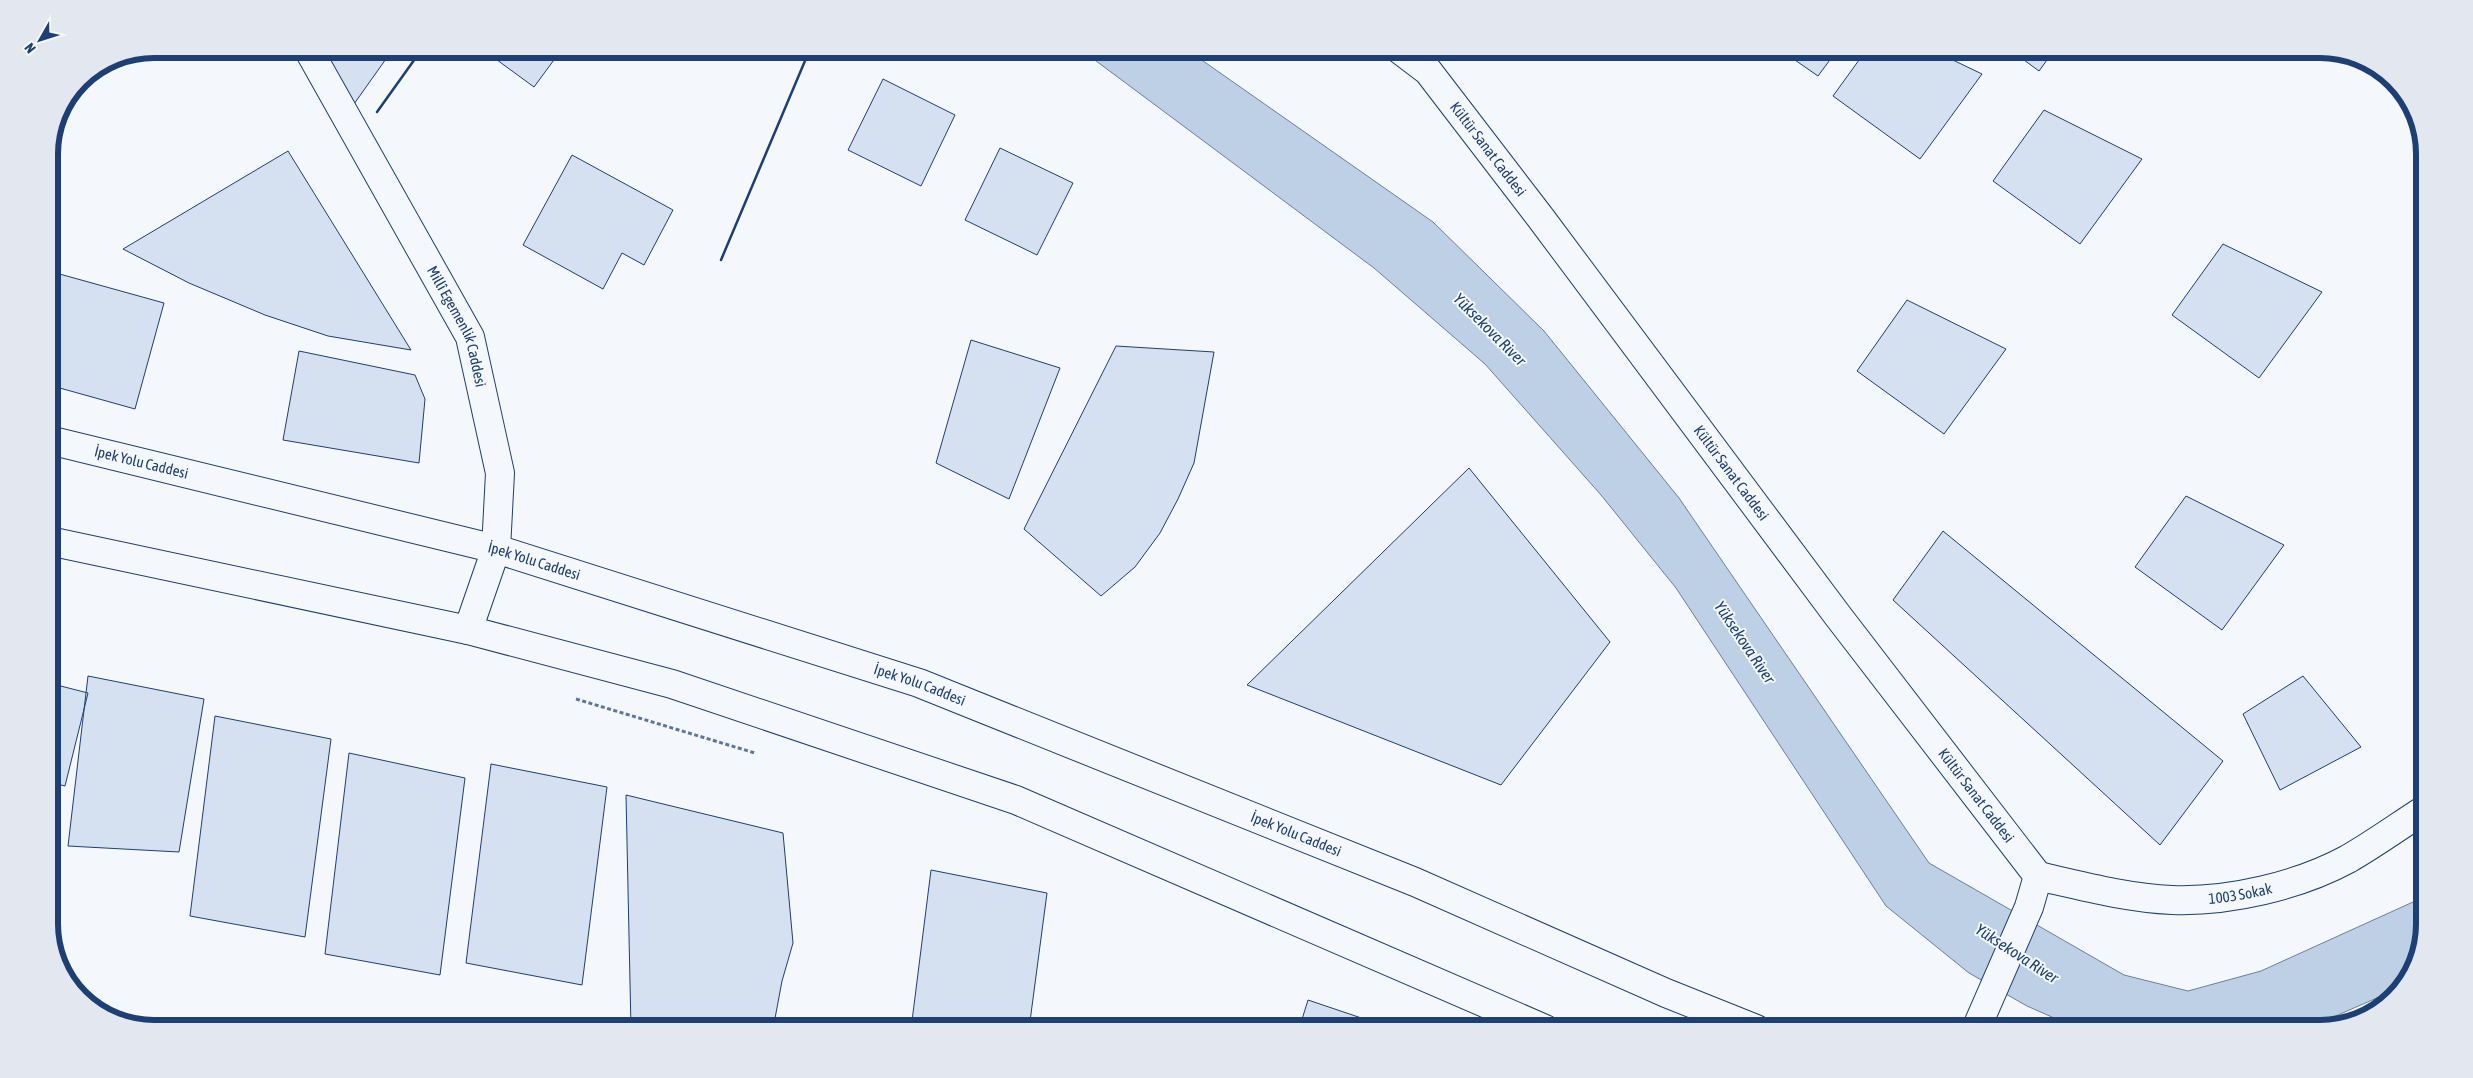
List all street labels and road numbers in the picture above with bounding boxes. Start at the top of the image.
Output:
street label: Kültür Sanat Caddesi [1447,99,1530,199]
street label: Millî Egemenlik Caddesi [424,263,490,389]
street label: Kültür Sanat Caddesi [1691,422,1773,524]
street label: İpek Yolu Caddesi [93,442,190,482]
street label: İpek Yolu Caddesi [486,538,583,583]
street label: İpek Yolu Caddesi [872,660,968,709]
street label: Kültür Sanat Caddesi [1935,745,2018,846]
street label: İpek Yolu Caddesi [1248,808,1344,860]
street label: 1003 Sokak [2208,879,2274,907]

